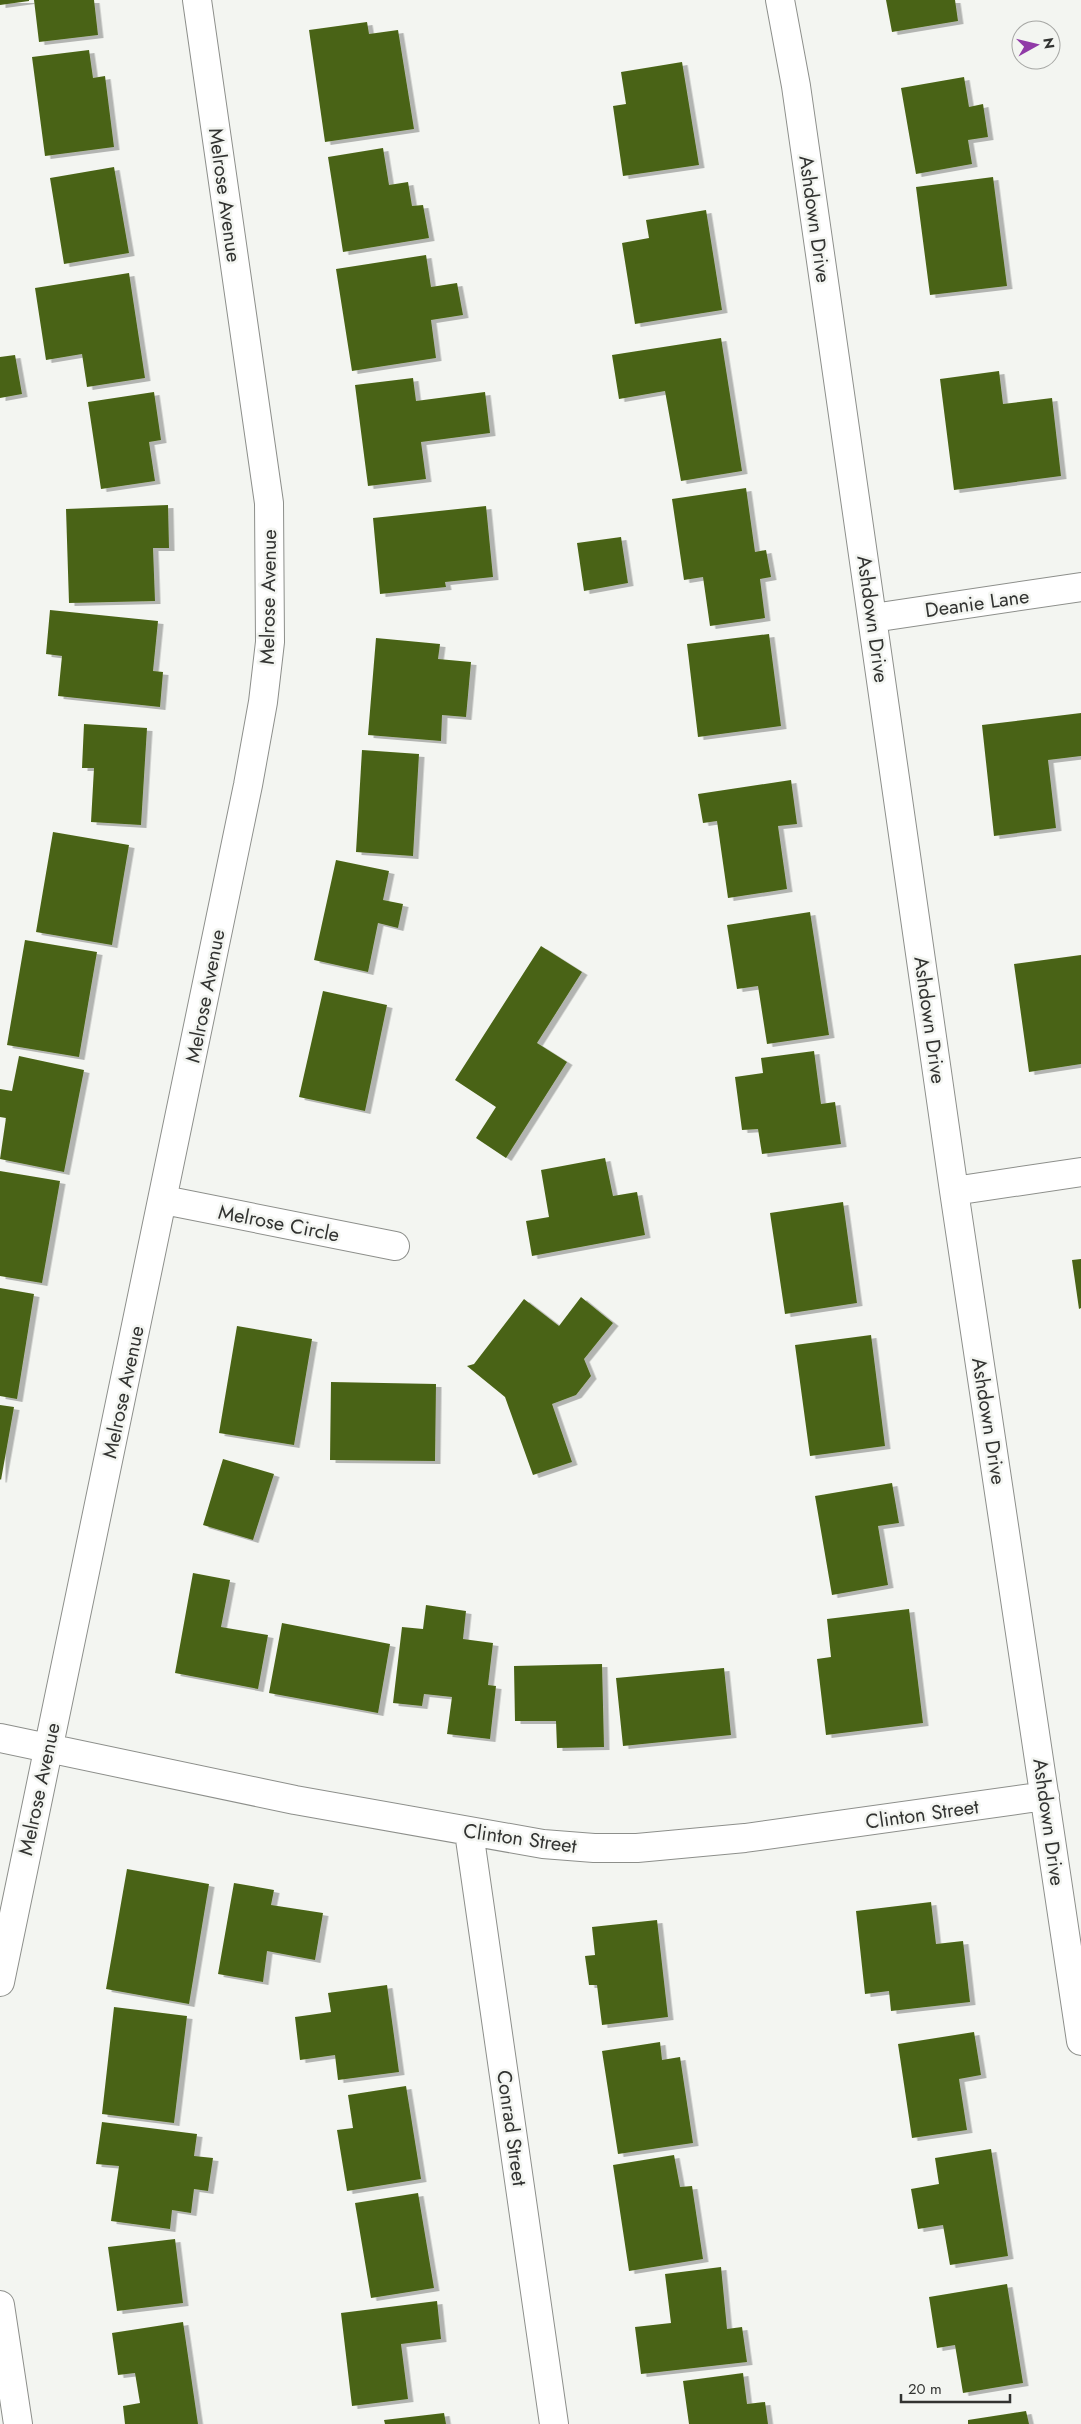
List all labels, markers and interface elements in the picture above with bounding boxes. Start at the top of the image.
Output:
north arrow [1011,20,1061,70]
text: N [1038,36,1060,50]
street label: Melrose Avenue [201,126,248,264]
street label: Ashdown Drive [791,154,838,285]
street label: Melrose Avenue [253,529,284,665]
street label: Ashdown Drive [849,554,896,685]
street label: Deanie Lane [923,582,1031,625]
street label: Melrose Avenue [178,927,233,1065]
street label: Ashdown Drive [906,955,953,1086]
street label: Melrose Circle [216,1198,342,1249]
street label: Melrose Avenue [95,1323,152,1461]
street label: Ashdown Drive [964,1355,1013,1487]
street label: Melrose Avenue [11,1720,68,1858]
street label: Ashdown Drive [1025,1757,1072,1888]
street label: Clinton Street [864,1792,981,1837]
street label: Clinton Street [461,1816,579,1861]
street label: Conrad Street [489,2068,534,2188]
scale bar [901,2372,1010,2404]
text: 20 m [908,2378,942,2400]

